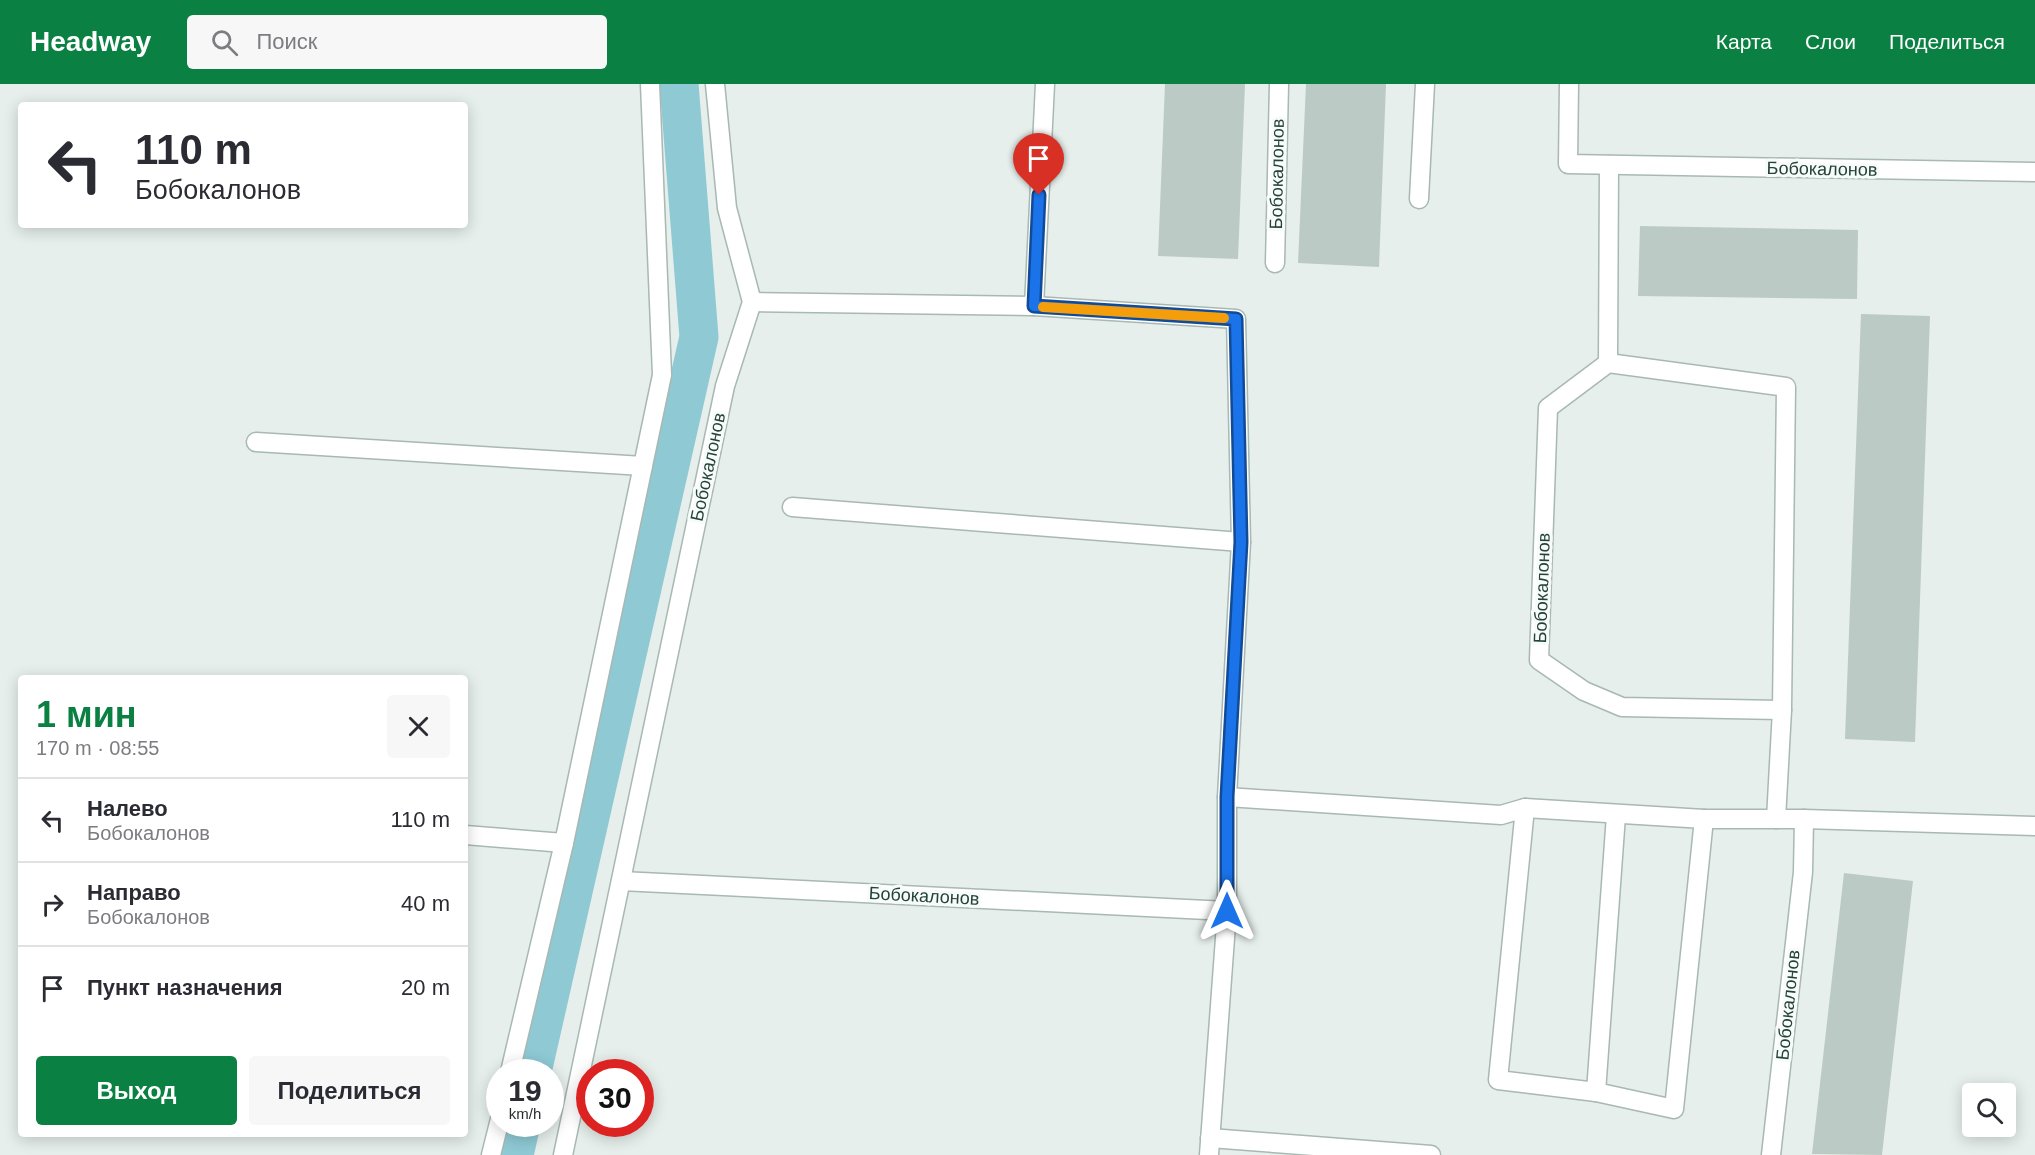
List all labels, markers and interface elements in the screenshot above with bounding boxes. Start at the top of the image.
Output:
search box [187,15,607,69]
text: Headway [30,26,151,57]
icon: search [208,26,241,59]
text: Поиск [256,29,317,54]
text: Карта [1716,30,1772,53]
text: Слои [1805,30,1856,53]
text: Поделиться [1889,30,2005,53]
street label: Бобокалонов [1266,119,1288,229]
icon: left [36,126,114,204]
text: 110 m [135,126,252,173]
pin [1013,133,1064,195]
icon: arrive [1022,142,1055,175]
street label: Бобокалонов [1767,158,1877,180]
text: Бобокалонов [135,175,301,205]
street label: Бобокалонов [687,411,729,523]
street label: Бобокалонов [1530,532,1554,644]
text: 1 мин [36,694,137,735]
button: close [387,695,450,758]
text: 170 m · 08:55 [36,737,159,759]
text: Налево [87,796,168,821]
icon: left [36,804,69,837]
text: 110 m [390,807,450,832]
text: Бобокалонов [87,822,210,844]
position arrow [1195,879,1259,943]
text: Направо [87,880,181,905]
street label: Бобокалонов [868,883,980,909]
icon: right [36,888,69,921]
text: 40 m [401,891,450,916]
text: Бобокалонов [87,906,210,928]
street label: Бобокалонов [1772,949,1804,1061]
icon: arrive [36,972,69,1005]
text: Пункт назначения [87,975,283,1000]
text: 20 m [401,975,450,1000]
button: Выход [36,1056,237,1125]
button: Поделиться [249,1056,450,1125]
speed limit sign: 30 [576,1059,654,1137]
text: 19 [508,1074,542,1107]
map controls [1962,1083,2016,1137]
button: search [1962,1083,2016,1137]
text: km/h [509,1105,541,1122]

